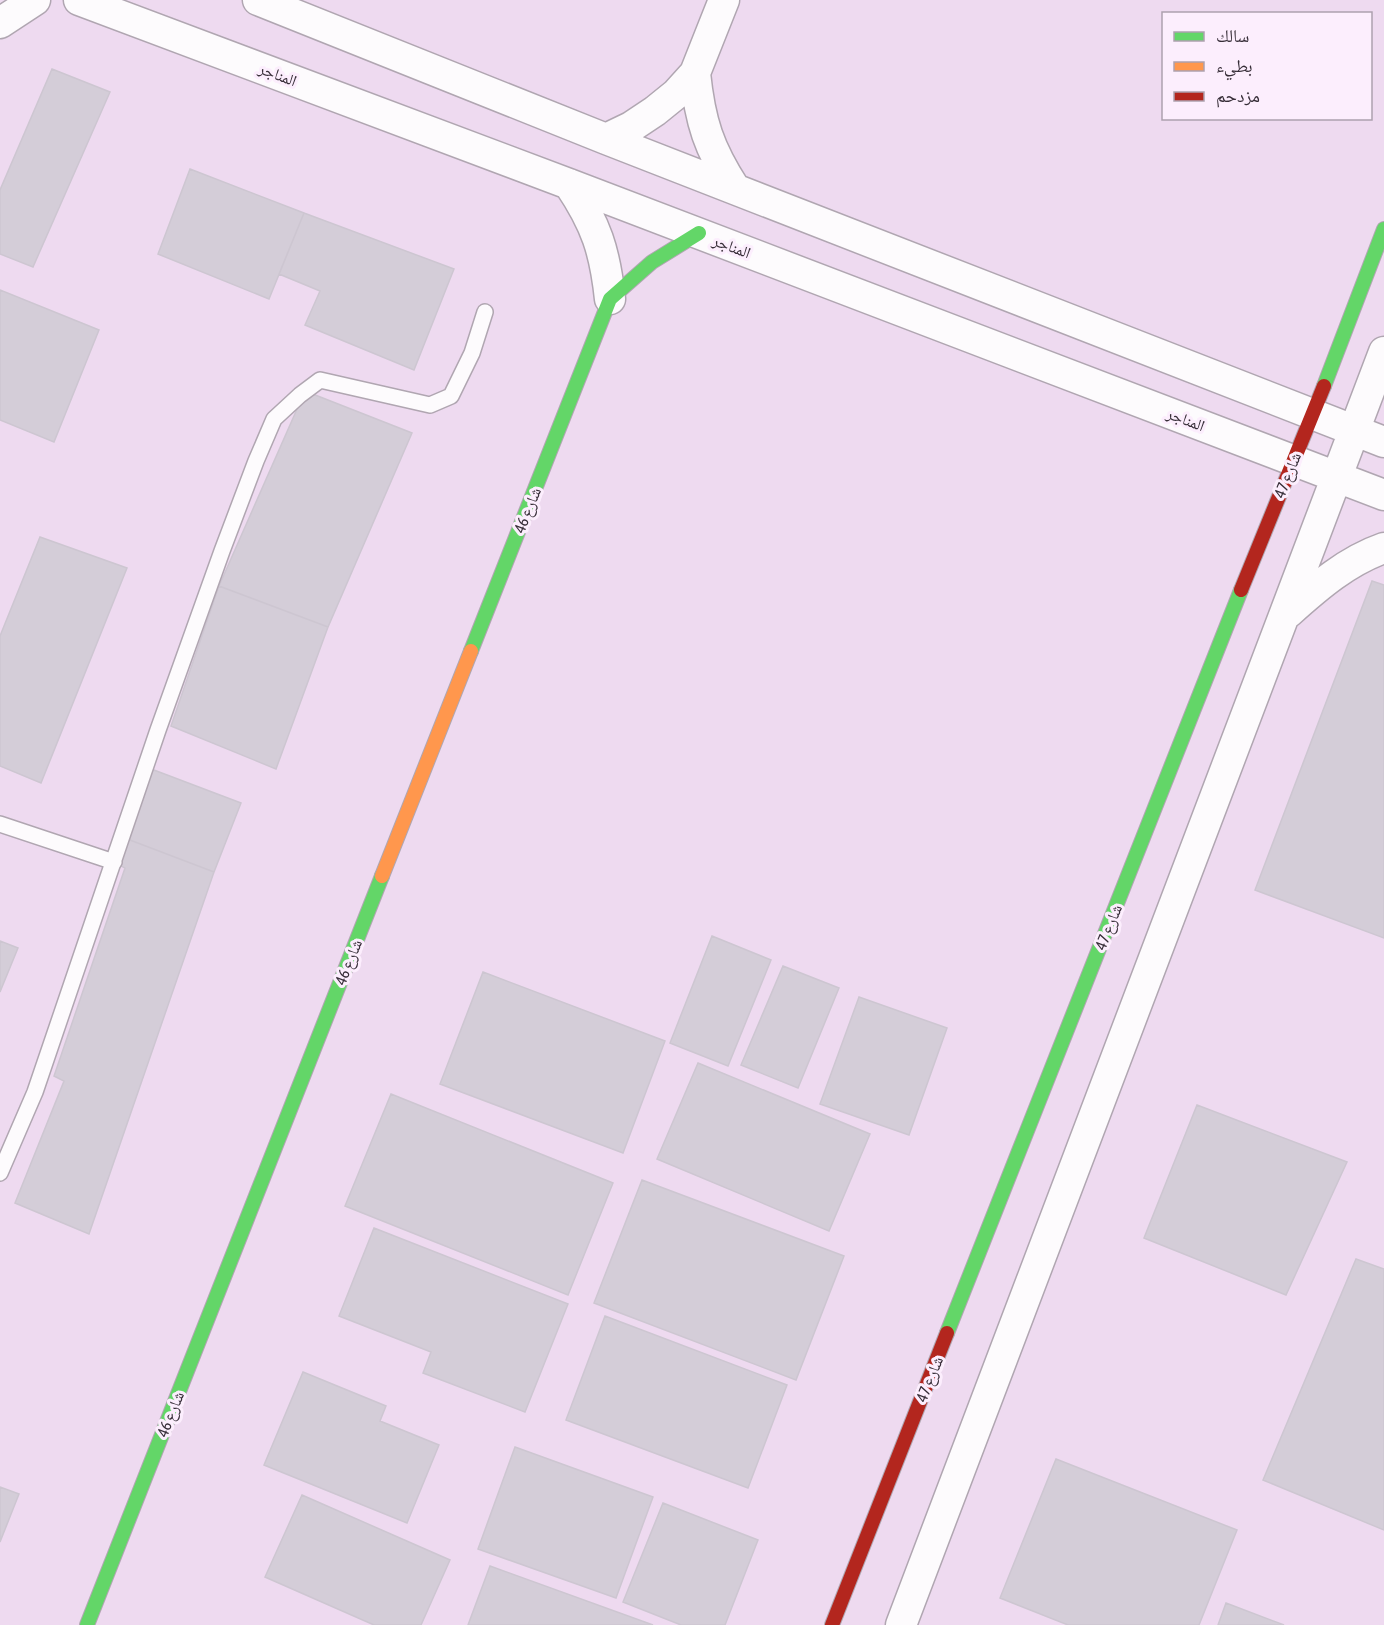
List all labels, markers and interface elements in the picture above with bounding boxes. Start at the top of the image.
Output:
legend [1162,12,1372,120]
text: سالك [1216,25,1249,46]
text: بطيء [1216,55,1253,81]
street label: المناجر [255,58,300,90]
text: مزدحم [1216,85,1260,108]
street label: المناجر [709,230,754,262]
street label: المناجر [1163,403,1208,435]
street label: شارع 47 [1270,450,1306,501]
street label: شارع 46 [510,485,546,536]
street label: شارع 47 [1091,902,1127,953]
street label: شارع 46 [331,937,367,988]
street label: شارع 47 [912,1354,948,1405]
street label: شارع 46 [153,1389,189,1440]

